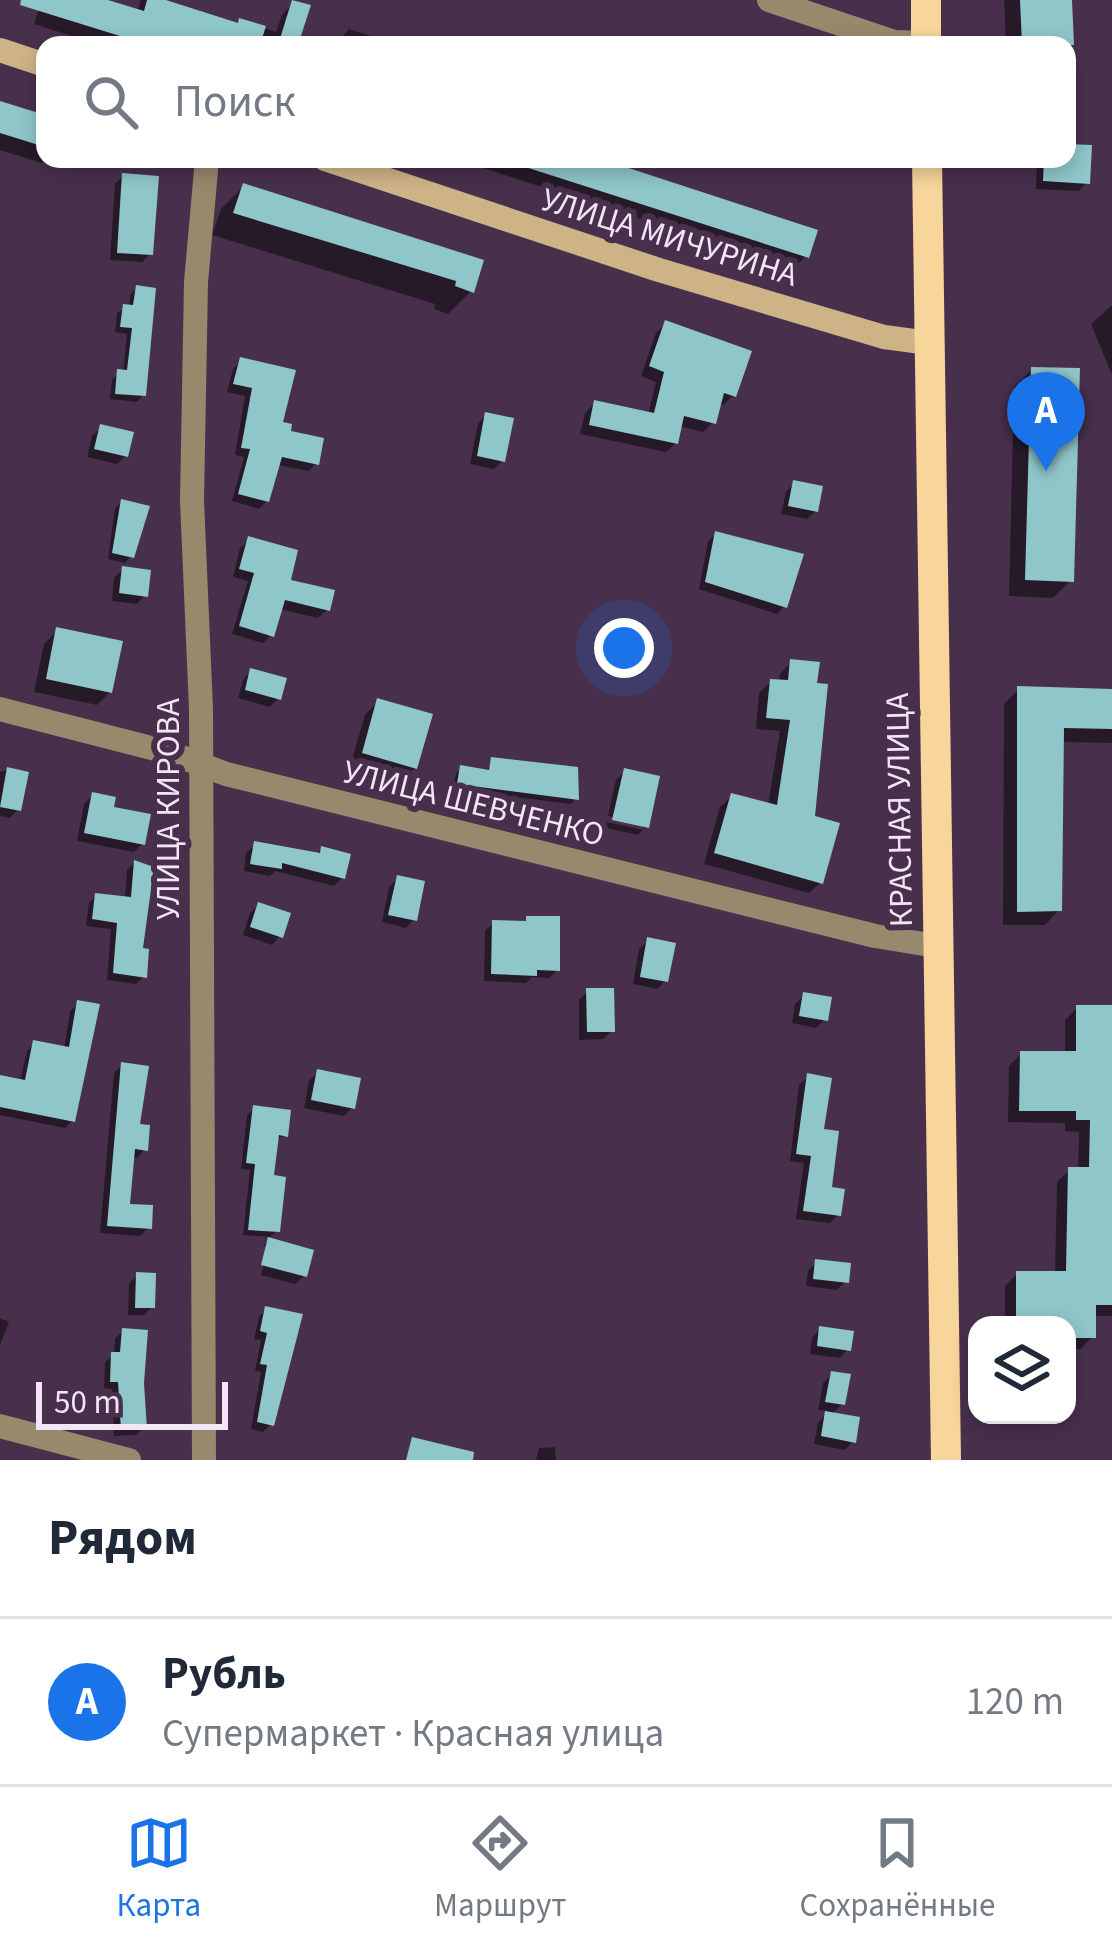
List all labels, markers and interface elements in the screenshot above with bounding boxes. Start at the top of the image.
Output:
search box [36,36,1076,168]
icon: search [78,69,144,135]
text: Поиск [174,70,296,134]
street label: УЛИЦА МИЧУРИНА [536,176,803,299]
pin: A [1007,372,1085,471]
your location [594,618,654,678]
street label: КРАСНАЯ УЛИЦА [874,692,925,928]
street label: УЛИЦА КИРОВА [145,698,192,920]
street label: УЛИЦА ШЕВЧЕНКО [338,748,609,859]
map controls [968,1316,1076,1424]
button: layers [968,1316,1076,1424]
scale bar [36,1376,228,1429]
text: 50 m [54,1379,121,1426]
text: Рядом [48,1502,197,1574]
text: Рубль [162,1642,286,1706]
text: A [76,1674,98,1730]
text: 120 m [966,1674,1064,1730]
text: Супермаркет · Красная улица [162,1706,664,1762]
tab: Карта [116,1810,201,1929]
tab: Маршрут [434,1810,567,1929]
tab: Сохранённые [800,1810,995,1929]

